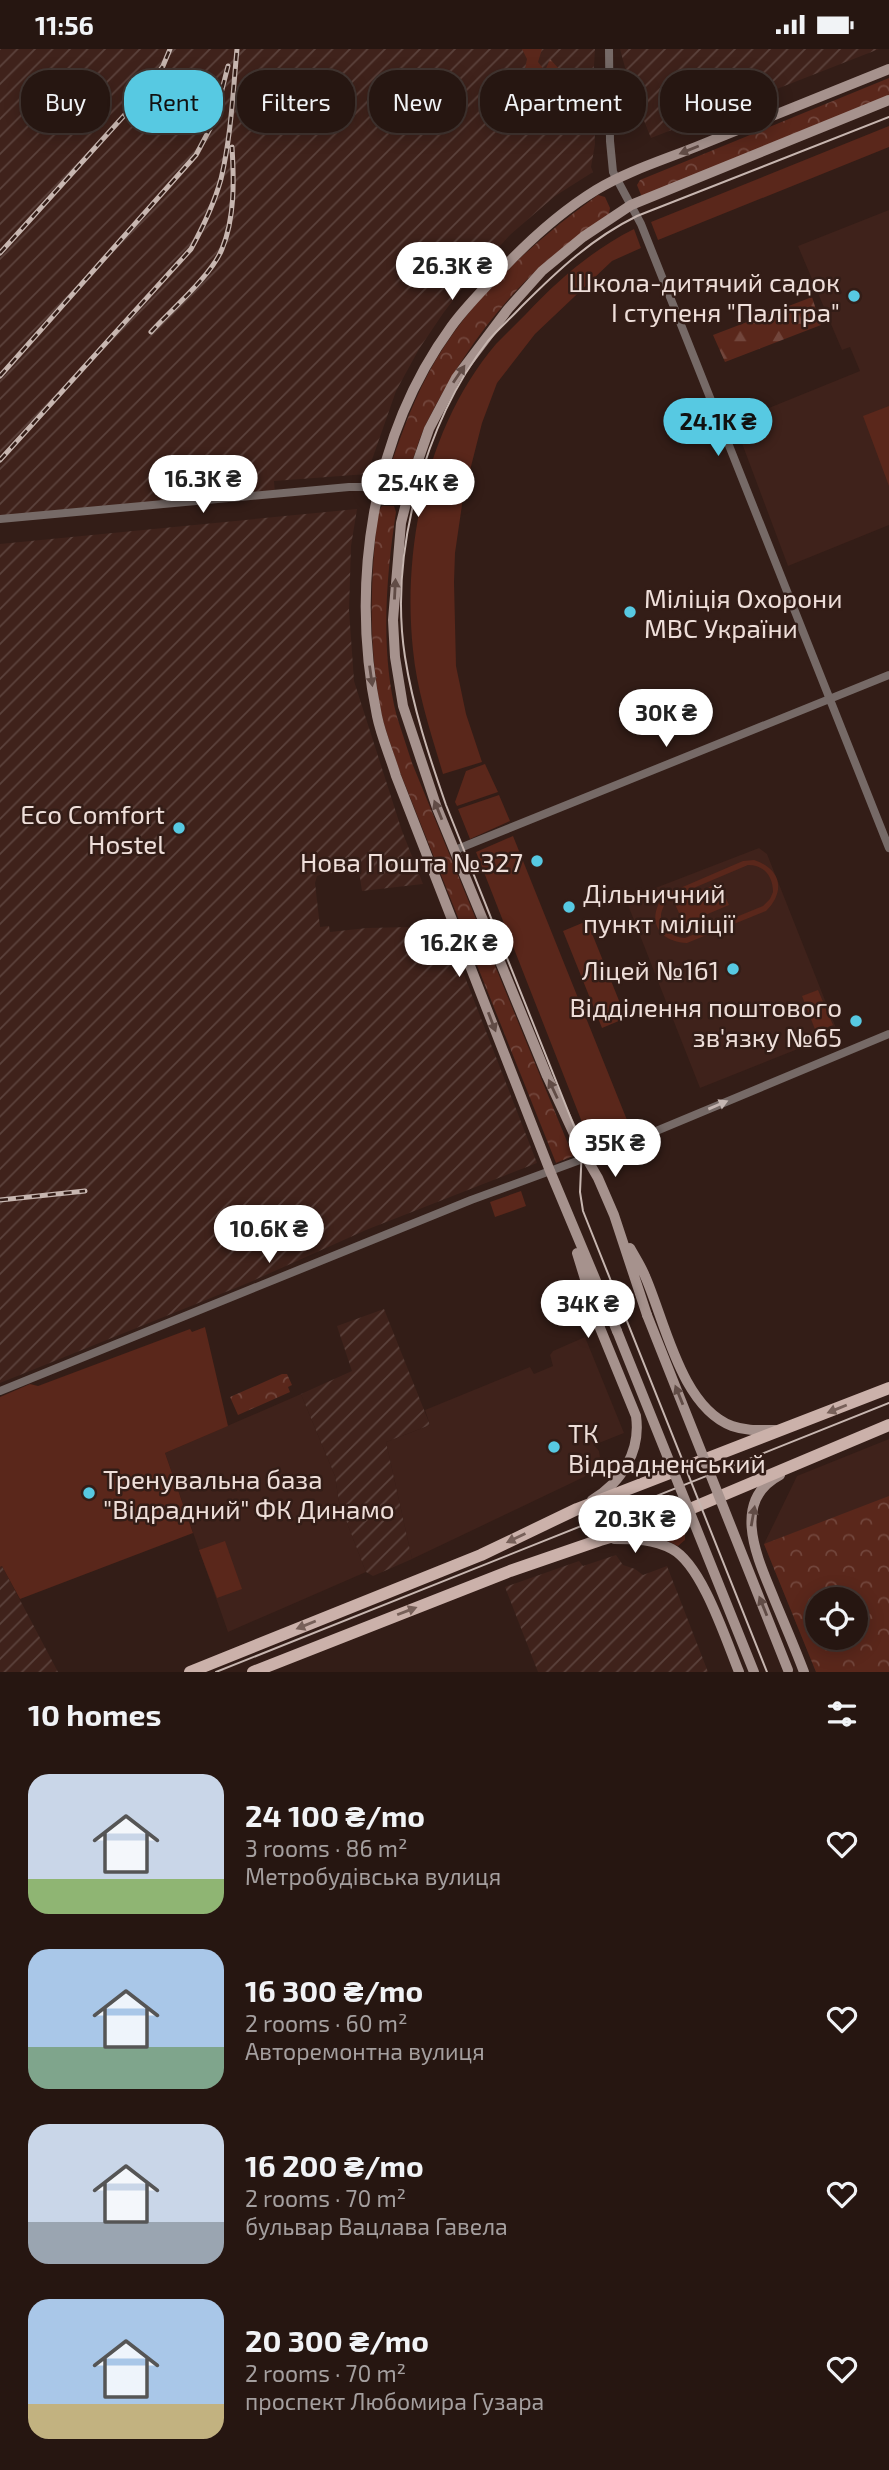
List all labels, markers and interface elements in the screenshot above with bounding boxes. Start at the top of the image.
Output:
text: 11:56 [35,9,94,40]
chip: Buy [21,70,110,133]
chip: Rent [124,70,223,133]
chip: Filters [237,70,355,133]
chip: New [369,70,466,133]
chip: Apartment [480,70,646,133]
chip: House [660,70,777,133]
one-way arrow [679,144,700,155]
pin: 26.3K ₴ [387,243,517,302]
text: 26.3K ₴ [412,251,492,279]
place label: Школа-дитячий садок І ступеня "Палітра" [568,266,840,328]
marker: Школа-дитячий садок І ступеня "Палітра" [846,288,862,304]
one-way arrow [452,365,466,383]
pin: 24.1K ₴ [653,399,783,458]
text: 24.1K ₴ [679,407,757,435]
pin: 16.3K ₴ [138,455,268,515]
pin: 25.4K ₴ [353,459,483,519]
text: 16.3K ₴ [165,464,241,492]
text: 25.4K ₴ [378,468,458,496]
one-way arrow [390,578,401,600]
place label: Міліція Охорони МВС України [644,582,842,643]
marker: Міліція Охорони МВС України [622,604,638,620]
one-way arrow [366,665,377,687]
pin: 30K ₴ [617,689,715,749]
text: 30K ₴ [635,698,697,726]
place label: Eco Comfort Hostel [20,798,165,859]
one-way arrow [433,800,444,821]
marker: Eco Comfort Hostel [171,820,187,836]
place label: Нова Пошта №327 [300,846,523,877]
marker: Нова Пошта №327 [529,853,545,869]
place label: Дільничний пункт міліції [583,877,735,939]
marker: Дільничний пункт міліції [561,899,577,915]
pin: 16.2K ₴ [394,919,524,979]
text: 16.2K ₴ [420,928,498,956]
place label: Ліцей №161 [582,954,719,985]
marker: Ліцей №161 [725,961,741,977]
place label: Відділення поштового зв'язку №65 [569,991,842,1053]
one-way arrow [487,1012,498,1033]
marker: Відділення поштового зв'язку №65 [848,1013,864,1029]
one-way arrow [547,1078,558,1099]
one-way arrow [708,1099,728,1111]
pin: 35K ₴ [566,1119,664,1179]
text: 35K ₴ [585,1128,645,1156]
pin: 10.6K ₴ [204,1205,334,1265]
text: 10.6K ₴ [230,1214,308,1242]
pin: 34K ₴ [539,1281,637,1340]
text: 34K ₴ [557,1289,619,1317]
one-way arrow [674,1384,685,1405]
one-way arrow [826,1403,847,1414]
place label: ТК Відрадненський [568,1417,766,1478]
marker: ТК Відрадненський [546,1439,562,1455]
place label: Тренувальна база "Відрадний" ФК Динамо [103,1463,395,1524]
marker: Тренувальна база "Відрадний" ФК Динамо [81,1485,97,1501]
pin: 20.3K ₴ [570,1495,700,1555]
text: 20.3K ₴ [594,1504,676,1532]
one-way arrow [748,1505,759,1527]
one-way arrow [506,1532,526,1544]
map controls [805,1587,868,1650]
button: locate [805,1587,868,1650]
one-way arrow [758,1596,769,1617]
one-way arrow [397,1606,418,1617]
one-way arrow [295,1620,316,1631]
icon: filters [823,1695,861,1733]
text: 10 homes [28,1696,161,1732]
text: 24 100 ₴/mo [245,1797,425,1833]
icon: home [84,1802,168,1886]
icon: heart [823,1825,861,1863]
text: 3 rooms · 86 m² [245,1834,407,1862]
text: Метробудівська вулиця [245,1862,501,1890]
text: 16 300 ₴/mo [245,1972,423,2008]
icon: home [84,1977,168,2061]
icon: heart [823,2000,861,2038]
text: 2 rooms · 60 m² [245,2009,407,2037]
text: Авторемонтна вулиця [245,2037,485,2065]
text: 16 200 ₴/mo [245,2147,424,2183]
icon: home [84,2152,168,2236]
icon: heart [823,2175,861,2213]
text: 2 rooms · 70 m² [245,2184,406,2212]
text: бульвар Вацлава Гавела [245,2212,508,2240]
text: 20 300 ₴/mo [245,2322,429,2358]
icon: home [84,2327,168,2411]
icon: heart [823,2350,861,2388]
text: 2 rooms · 70 m² [245,2359,406,2387]
text: проспект Любомира Гузара [245,2387,544,2415]

